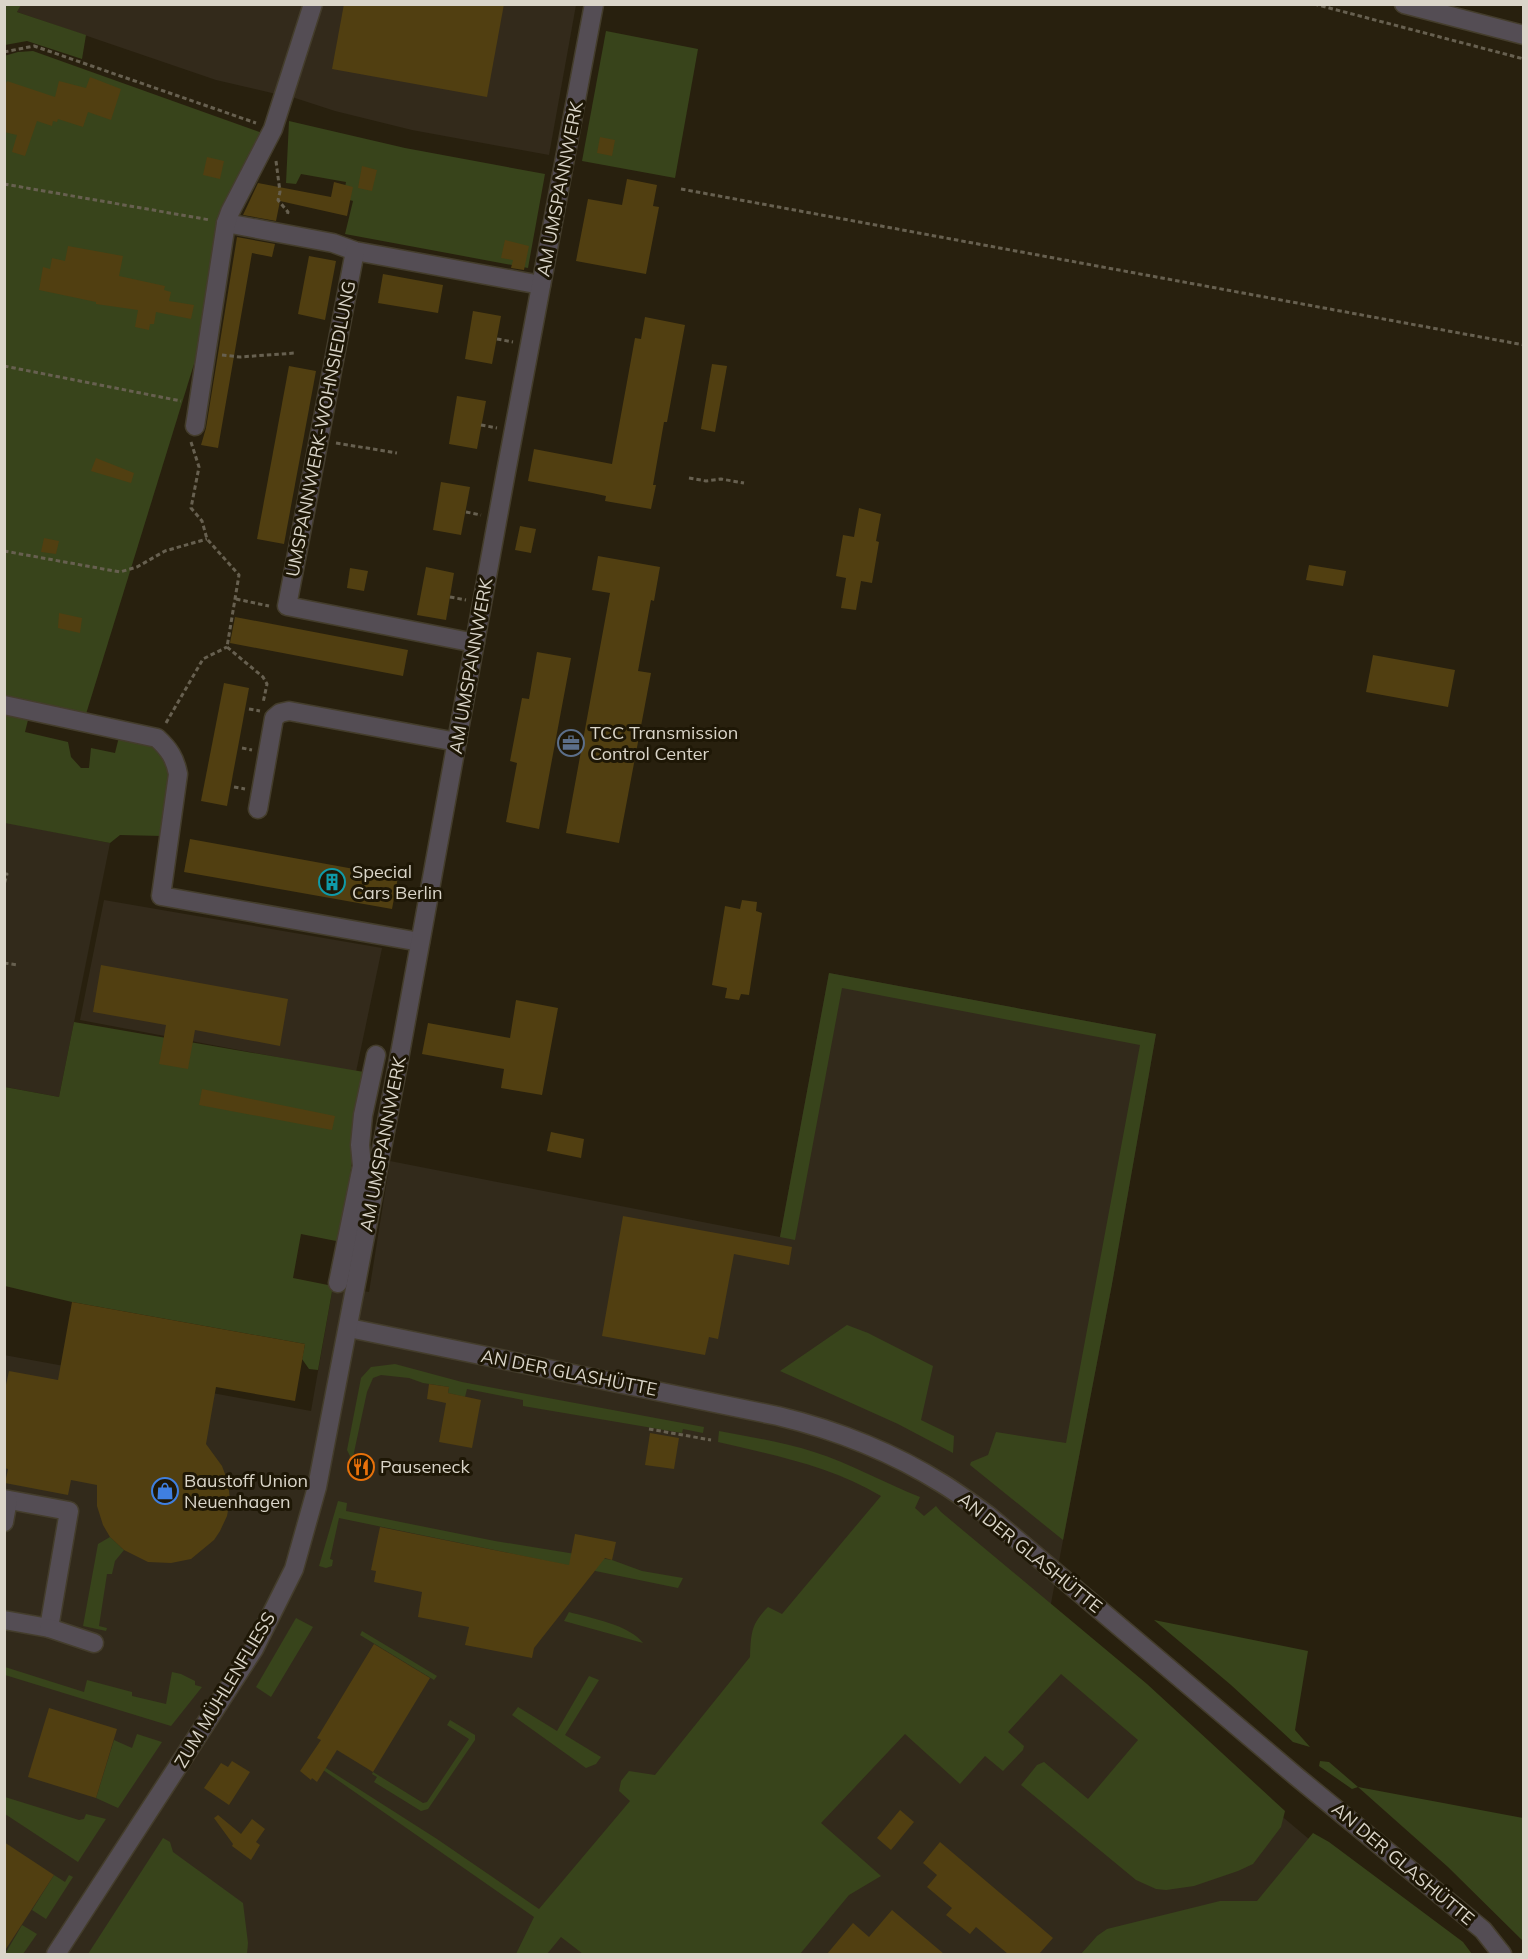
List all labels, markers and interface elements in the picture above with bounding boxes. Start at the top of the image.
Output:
street label: AM UMSPANNWERK [531,99,588,279]
street label: UMSPANNWERK-WOHNSIEDLUNG [281,279,361,579]
street label: AM UMSPANNWERK [444,576,497,756]
place label: TCC Transmission Control Center [590,721,738,765]
office icon: TCC Transmission Control Center [556,728,586,758]
place label: Special Cars Berlin [352,860,443,904]
building icon: Special Cars Berlin [317,867,347,897]
street label: AM UMSPANNWERK [354,1054,411,1234]
street label: AN DER GLASHÜTTE [479,1344,659,1401]
restaurant icon: Pauseneck [346,1452,376,1482]
place label: Pauseneck [380,1455,470,1478]
place label: Baustoff Union Neuenhagen [184,1469,308,1513]
shop icon: Baustoff Union Neuenhagen [150,1476,180,1506]
street label: AN DER GLASHÜTTE [954,1487,1107,1618]
street label: ZUM MÜHLENFLIESS [169,1608,280,1772]
street label: AN DER GLASHÜTTE [1327,1797,1479,1930]

